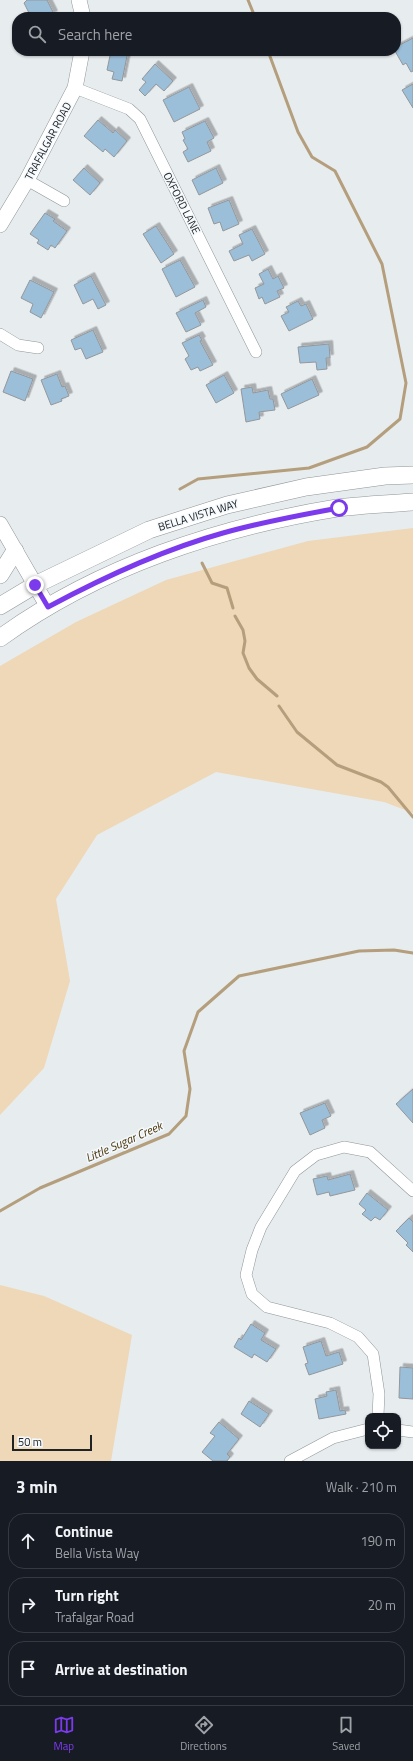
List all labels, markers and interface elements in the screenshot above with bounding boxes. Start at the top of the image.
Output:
search box [12,12,401,56]
icon: search [26,23,48,45]
text: Search here [58,23,132,46]
street label: TRAFALGAR ROAD [21,99,75,183]
street label: OXFORD LANE [159,169,205,237]
street label: BELLA VISTA WAY [156,495,240,535]
route start [330,499,348,517]
route end [26,576,44,594]
water label: Little Sugar Creek [82,1115,167,1167]
map controls [365,1413,401,1449]
button: locate [365,1413,401,1449]
scale bar [12,1433,92,1452]
text: 50 m [18,1434,42,1450]
text: 3 min [16,1474,57,1500]
text: Walk · 210 m [326,1477,397,1497]
text: Continue [55,1520,113,1543]
icon: ahead [17,1530,39,1552]
text: 190 m [360,1531,396,1551]
text: Bella Vista Way [55,1543,139,1563]
text: Turn right [55,1584,119,1607]
icon: right [17,1594,39,1616]
text: 20 m [368,1595,396,1615]
text: Trafalgar Road [55,1607,134,1627]
icon: arrive [17,1658,39,1680]
text: Arrive at destination [55,1658,188,1681]
tab: Map [53,1714,75,1754]
tab: Directions [180,1714,227,1754]
tab: Saved [332,1714,360,1754]

